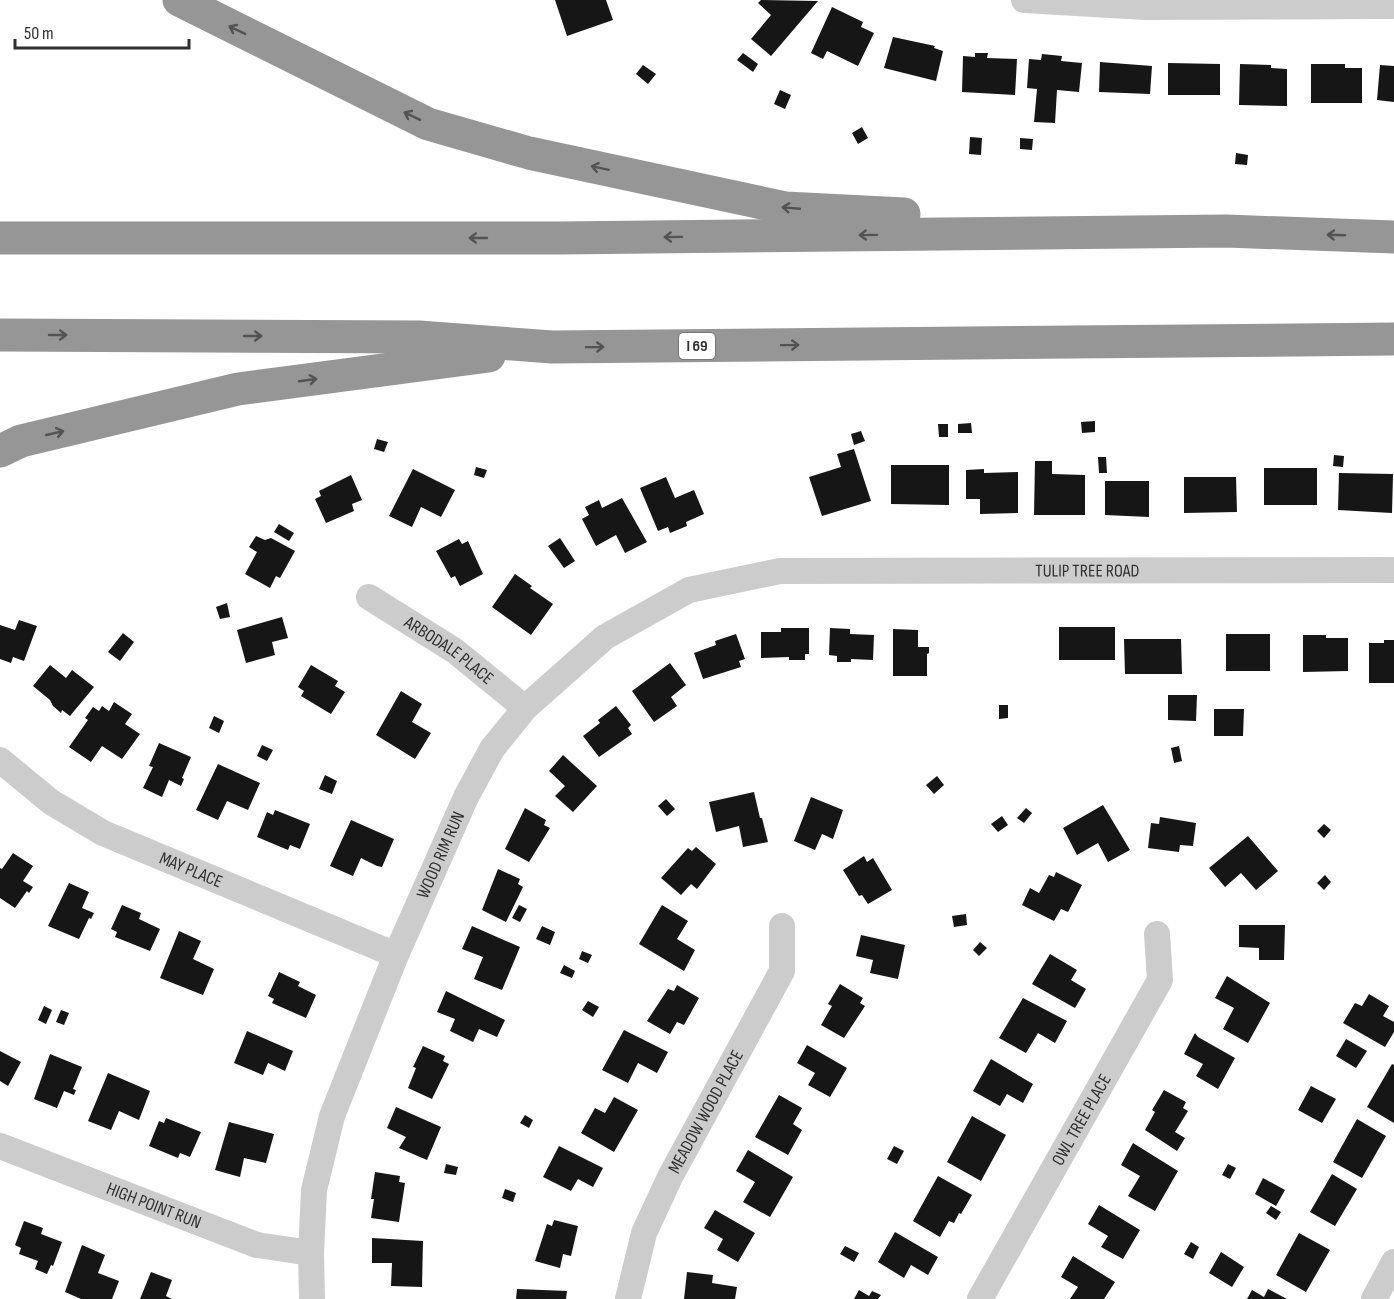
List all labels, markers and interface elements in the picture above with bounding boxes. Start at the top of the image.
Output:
scale bar [15,12,189,50]
text: 50 m [24,23,54,44]
one-way arrow [229,24,247,36]
one-way arrow [404,110,422,122]
one-way arrow [590,162,610,173]
one-way arrow [781,202,801,213]
one-way arrow [858,229,878,241]
one-way arrow [1326,229,1346,240]
one-way arrow [663,231,683,243]
one-way arrow [468,232,488,244]
one-way arrow [48,329,68,341]
one-way arrow [243,330,263,342]
road number: I 69 [679,333,715,359]
one-way arrow [780,339,800,351]
one-way arrow [585,341,605,352]
one-way arrow [297,374,317,385]
one-way arrow [46,427,65,439]
street label: TULIP TREE ROAD [1035,560,1139,581]
street label: ARBODALE PLACE [400,611,498,689]
street label: WOOD RIM RUN [412,808,469,902]
street label: MAY PLACE [156,847,226,892]
street label: MEADOW WOOD PLACE [664,1046,748,1177]
street label: OWL TREE PLACE [1047,1070,1115,1169]
street label: HIGH POINT RUN [104,1178,204,1233]

